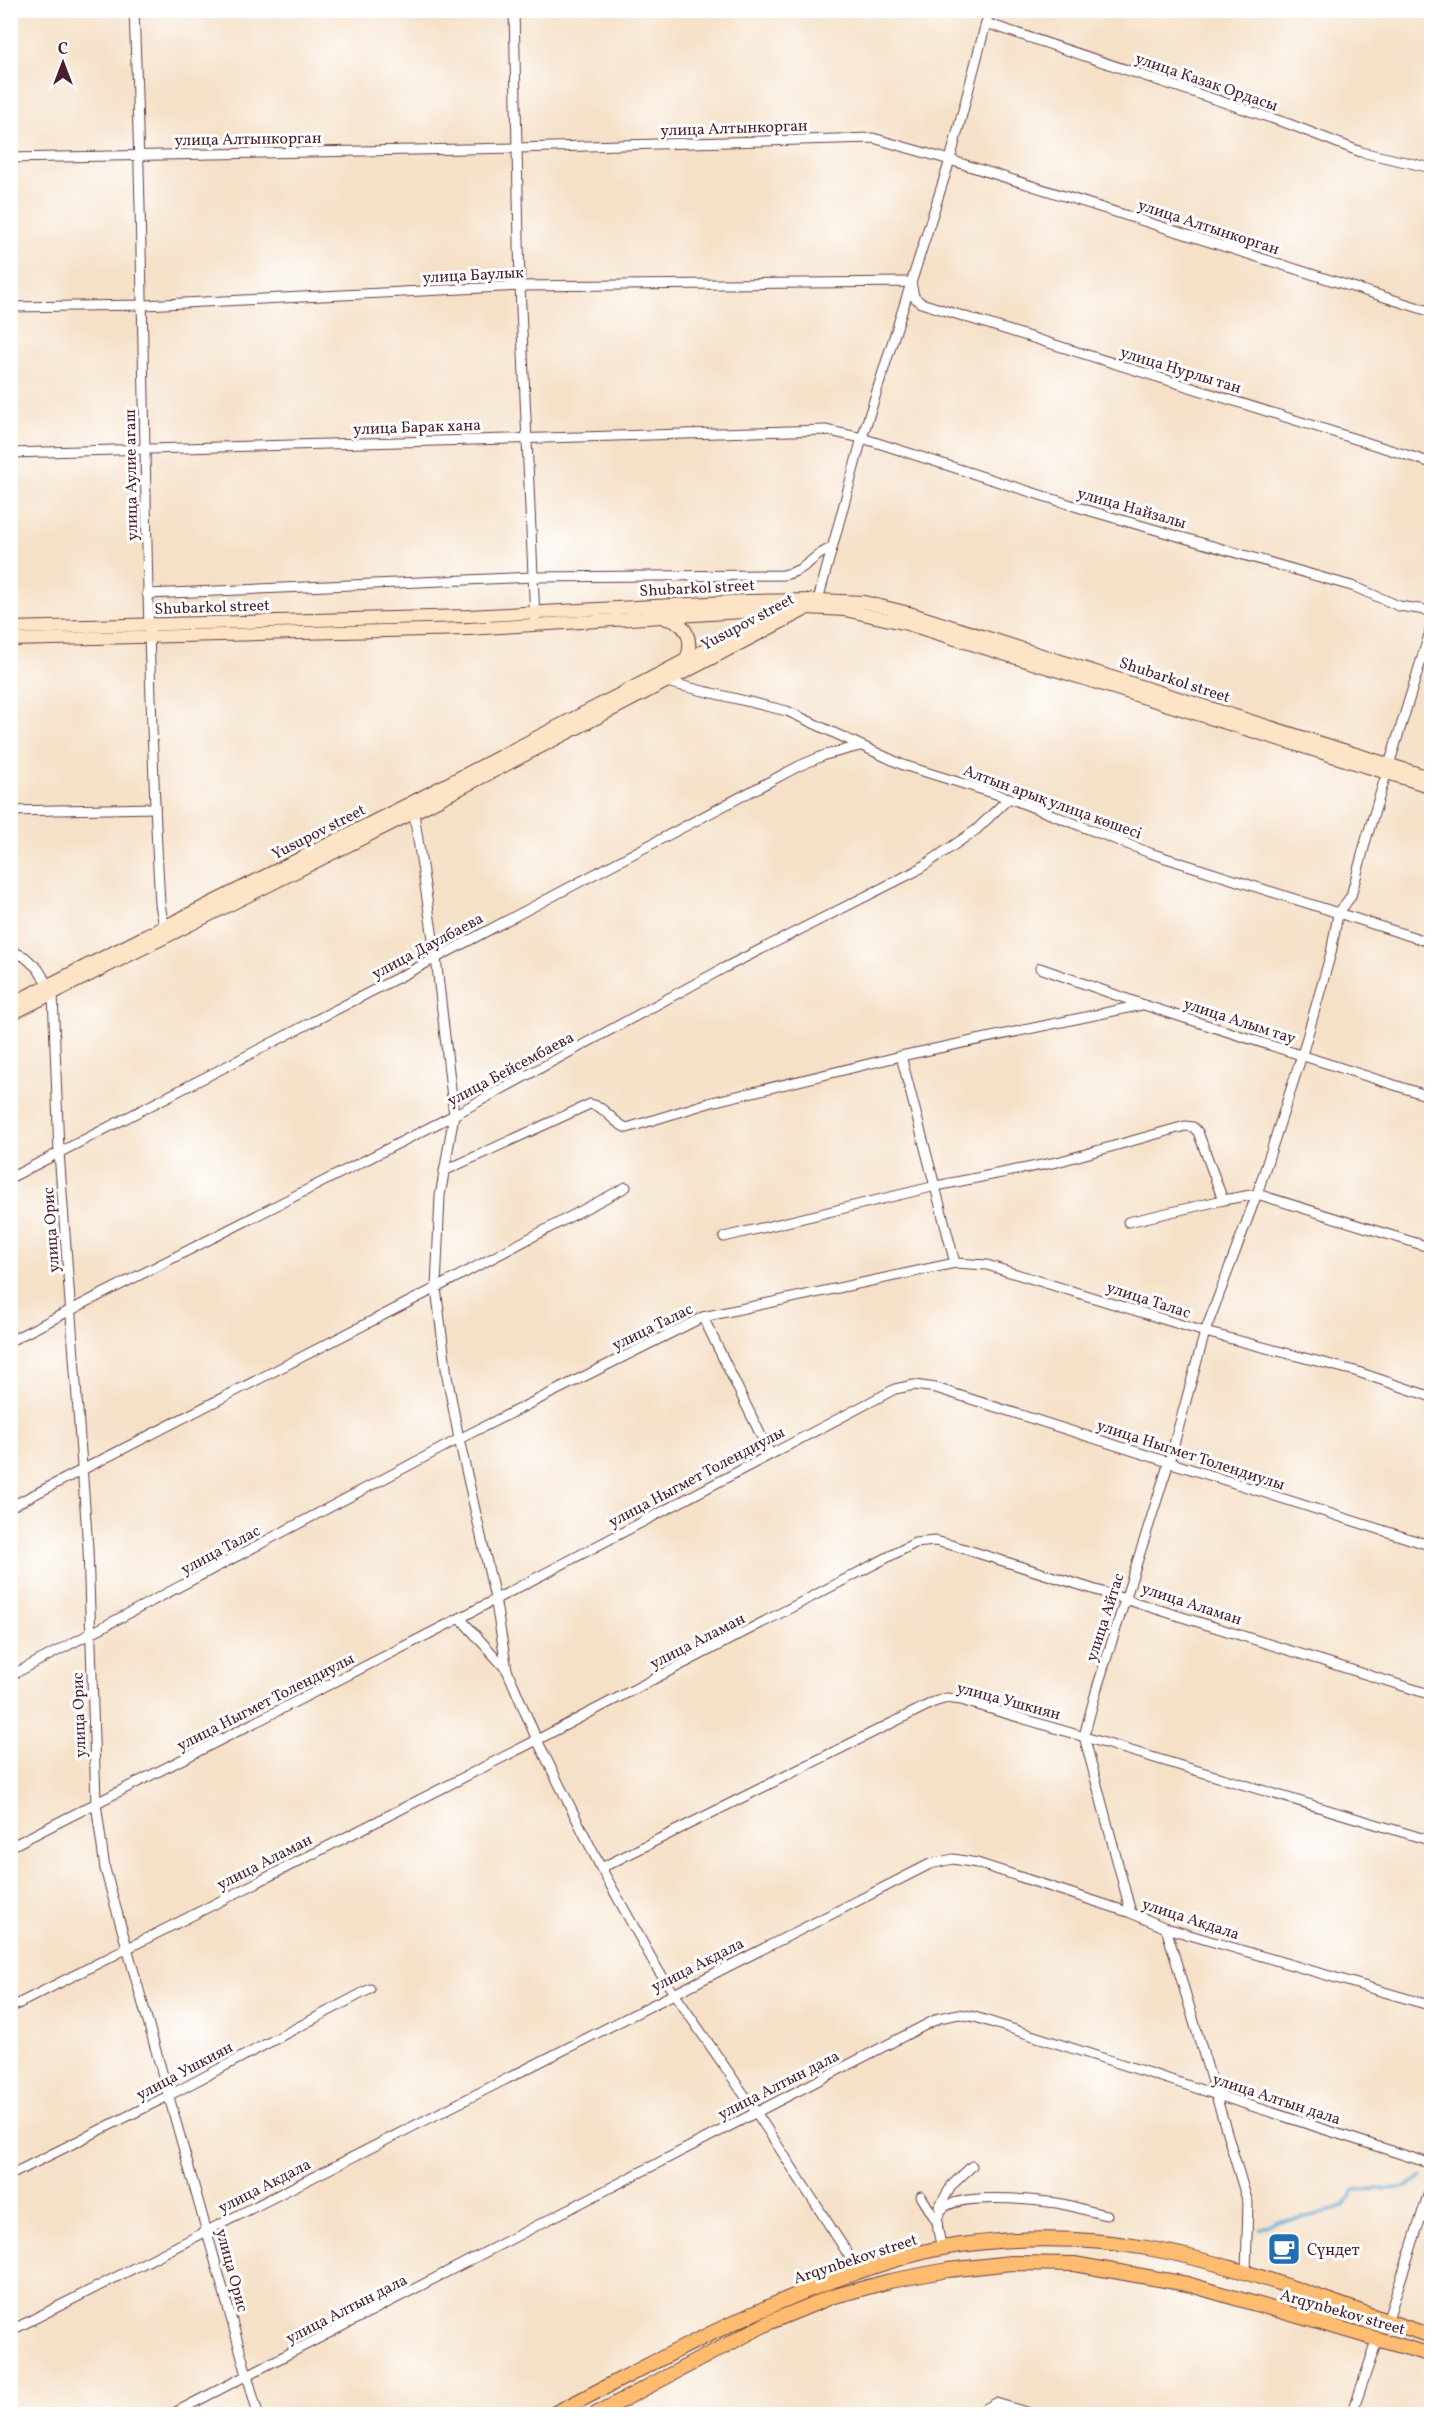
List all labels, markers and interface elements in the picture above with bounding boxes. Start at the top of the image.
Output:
north arrow [33,33,93,93]
text: С [58,39,68,61]
street label: улица Казак Ордасы [1132,48,1281,118]
street label: улица Алтынкорган [660,115,808,143]
street label: улица Алтынкорган [174,128,322,152]
street label: улица Алтынкорган [1135,195,1282,261]
street label: улица Баулык [422,262,525,290]
street label: улица Нурлы тан [1117,342,1244,400]
street label: улица Аулие агаш [120,409,144,541]
street label: улица Барак хана [353,415,481,441]
street label: улица Найзалы [1074,483,1189,535]
street label: Shubarkol street [639,575,756,603]
street label: Yusupov street [697,589,799,657]
street label: Shubarkol street [154,595,271,621]
street label: Shubarkol street [1116,653,1233,709]
street label: Алтын арық улица көшесі [960,760,1145,846]
street label: Yusupov street [268,799,370,866]
street label: улица Даулбаева [368,908,488,985]
street label: улица Алым тау [1181,993,1299,1050]
street label: улица Бейсембаева [444,1027,578,1113]
street label: улица Орис [38,1186,66,1273]
street label: улица Талас [1103,1277,1193,1325]
street label: улица Талас [609,1299,697,1357]
street label: улица Ныгмет Толендиулы [1093,1415,1287,1497]
street label: улица Ныгмет Толендиулы [605,1422,789,1534]
street label: улица Талас [177,1521,265,1581]
street label: улица Айтас [1081,1571,1131,1665]
street label: улица Аламан [1138,1578,1245,1632]
street label: улица Аламан [646,1608,750,1675]
street label: улица Ныгмет Толендиулы [173,1648,358,1757]
street label: улица Орис [68,1672,92,1758]
street label: улица Ушкиян [954,1678,1063,1726]
street label: улица Аламан [213,1829,317,1896]
street label: улица Акдала [1139,1894,1242,1946]
street label: улица Акдала [648,1933,748,1999]
street label: улица Ушкиян [133,2037,237,2107]
street label: улица Алтын дала [714,2046,843,2126]
street label: улица Алтын дала [1209,2069,1343,2131]
street label: улица Акдала [215,2154,315,2220]
street label: улица Орис [209,2226,253,2315]
street label: Arqynbekov street [791,2229,921,2290]
cafe icon: Сүндет [1266,2231,1302,2267]
place label: Сүндет [1307,2240,1360,2262]
street label: улица Алтын дала [282,2270,411,2350]
street label: Arqynbekov street [1277,2285,1408,2341]

